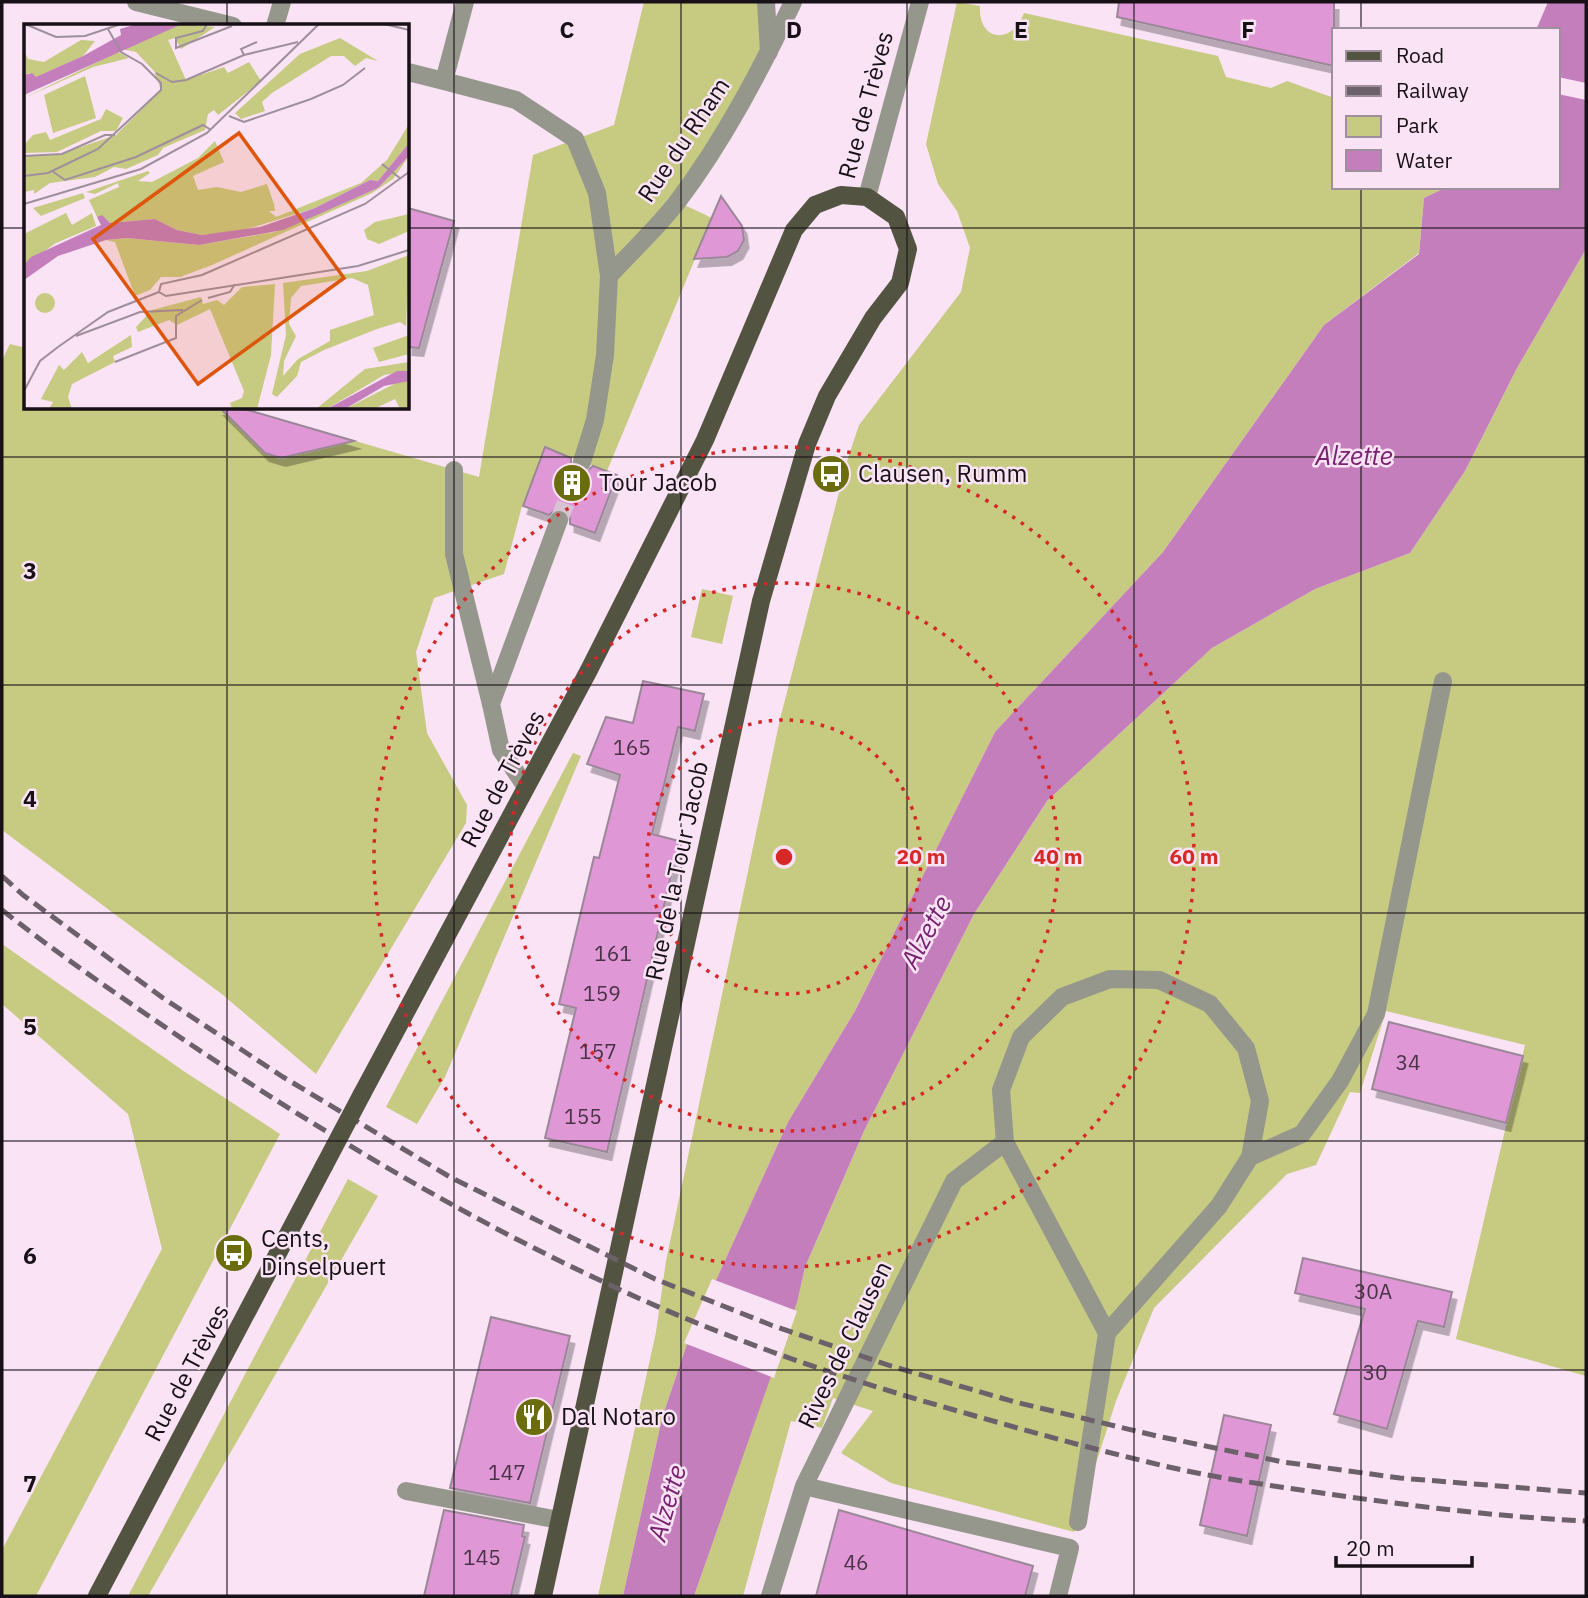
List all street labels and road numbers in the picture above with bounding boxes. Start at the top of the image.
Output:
street label: Rue de Trèves [830,27,900,182]
street label: Rue du Rham [630,71,737,208]
street label: Rue de Trèves [452,704,552,853]
street label: Rue de la Tour Jacob [637,758,715,984]
street label: Rives de Clausen [790,1255,899,1434]
street label: Rue de Trèves [136,1298,236,1447]

